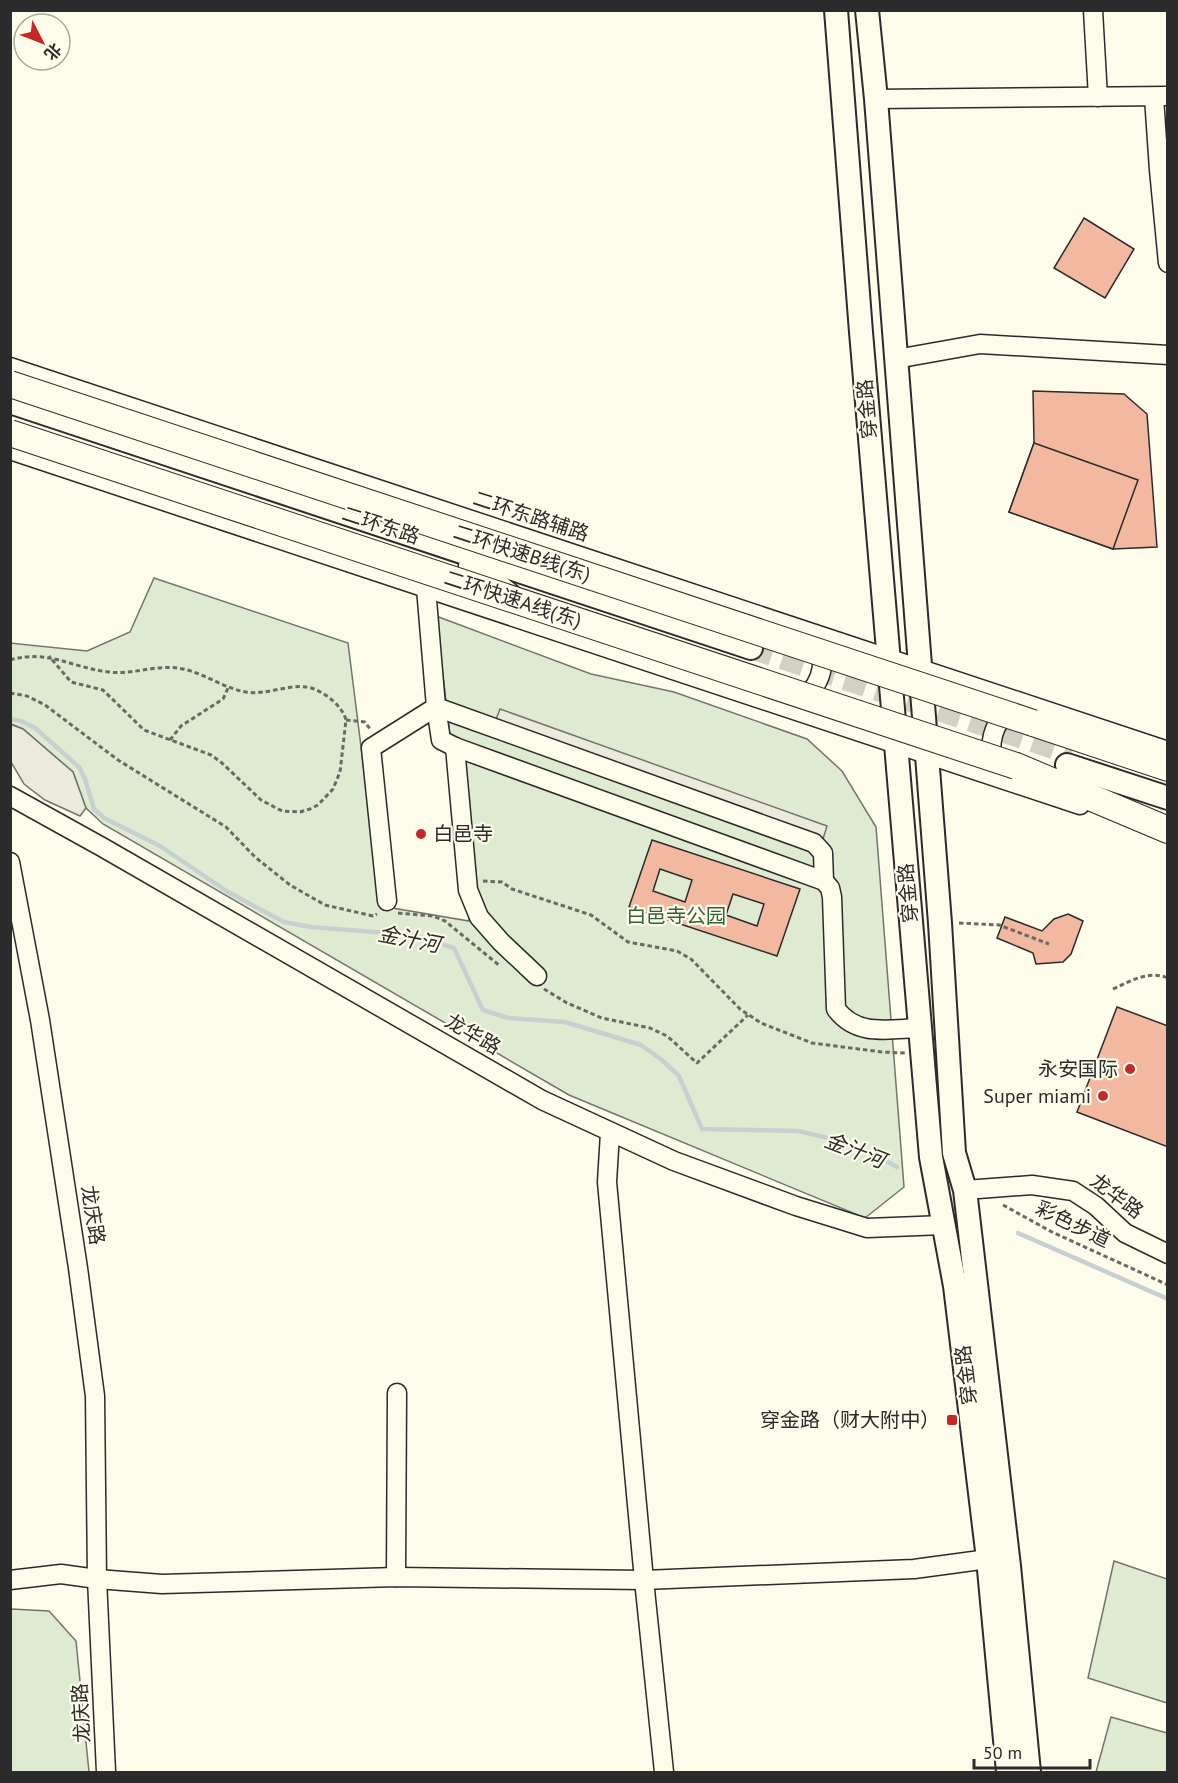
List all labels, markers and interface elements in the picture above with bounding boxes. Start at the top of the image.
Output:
north arrow [12,12,72,72]
text: 北 [40,39,66,65]
street label: 穿金路 [851,378,883,440]
street label: 二环东路辅路 [470,485,592,547]
street label: 二环东路 [339,500,423,550]
street label: 二环快速B线(东) [450,519,594,587]
street label: 二环快速A线(东) [441,565,585,633]
place label: 白邑寺 [433,821,493,847]
marker: 白邑寺 [414,827,428,841]
street label: 穿金路 [892,862,924,924]
park label: 白邑寺公园 [626,903,726,929]
water label: 金汁河 [376,920,446,959]
street label: 龙华路 [441,1008,505,1060]
place label: 永安国际 [1038,1056,1118,1082]
marker: 永安国际 [1123,1062,1137,1076]
place label: Super miami [983,1083,1091,1109]
marker: Super miami [1096,1089,1110,1103]
water label: 金汁河 [821,1126,893,1175]
street label: 龙华路 [1085,1168,1149,1224]
street label: 龙庆路 [75,1183,111,1247]
street label: 彩色步道 [1031,1195,1115,1253]
street label: 穿金路 [949,1344,983,1406]
place label: 穿金路（财大附中） [760,1407,940,1433]
marker: 穿金路（财大附中） [945,1413,959,1427]
street label: 龙庆路 [66,1682,96,1744]
scale bar [974,1732,1090,1770]
text: 50 m [983,1741,1022,1764]

